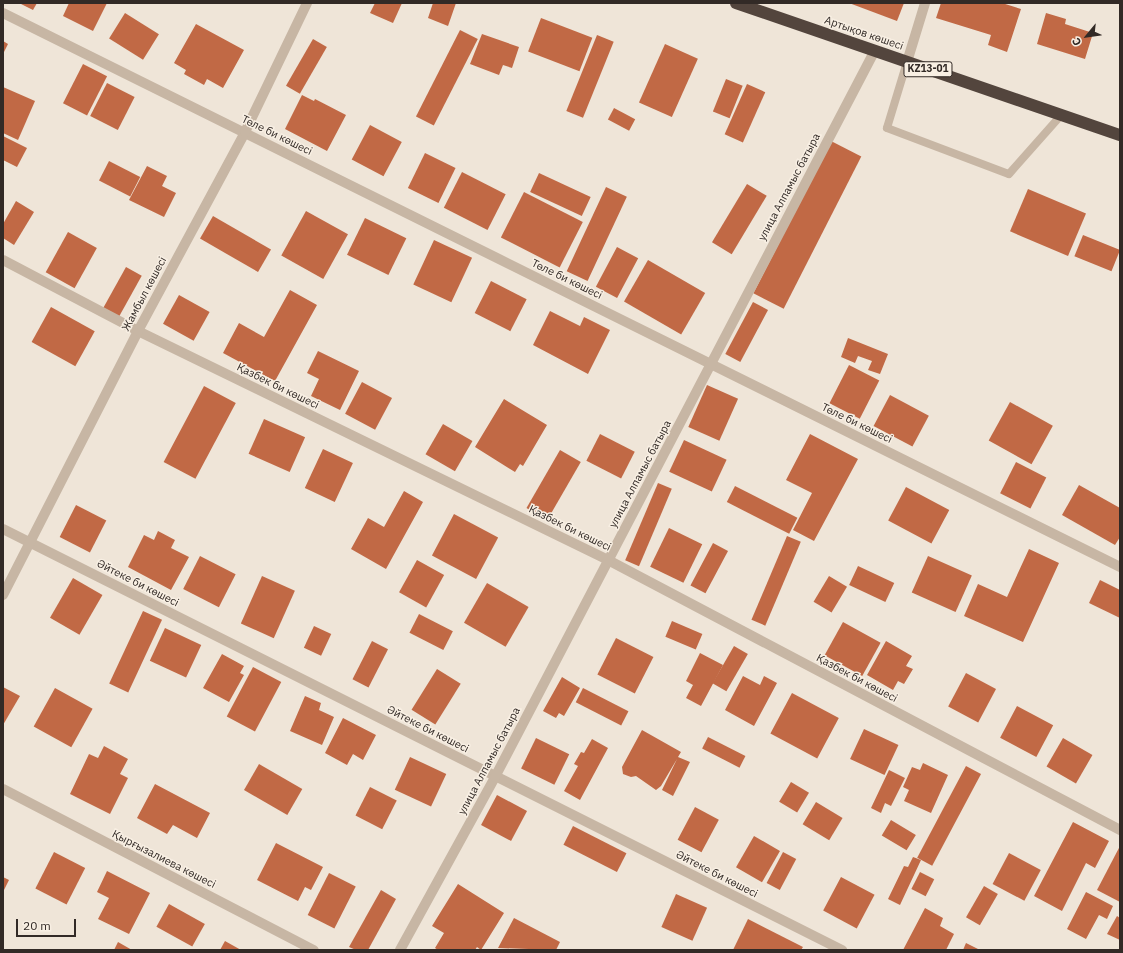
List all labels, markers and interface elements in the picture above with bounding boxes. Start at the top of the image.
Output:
street label: Артықов көшесі [823,13,905,53]
north arrow [1067,16,1107,56]
text: С [1069,35,1084,48]
road number: KZ13-01 [903,61,953,77]
street label: Төле би көшесі [240,112,314,158]
street label: улица Алпамыс батыра [755,131,823,243]
street label: Жамбыл көшесі [119,255,169,333]
street label: Төле би көшесі [530,256,604,302]
street label: Қазбек би көшесі [235,360,321,412]
street label: Төле би көшесі [820,400,894,446]
street label: улица Алпамыс батыра [606,418,674,530]
street label: Қазбек би көшесі [527,502,613,554]
street label: Әйтеке би көшесі [95,557,181,609]
street label: Қазбек би көшесі [814,651,900,705]
street label: Әйтеке би көшесі [385,703,471,755]
street label: улица Алпамыс батыра [455,705,523,817]
street label: Қырғызалиева көшесі [110,827,218,891]
street label: Әйтеке би көшесі [674,848,760,900]
scale bar [18,911,78,937]
text: 20 m [23,918,51,933]

